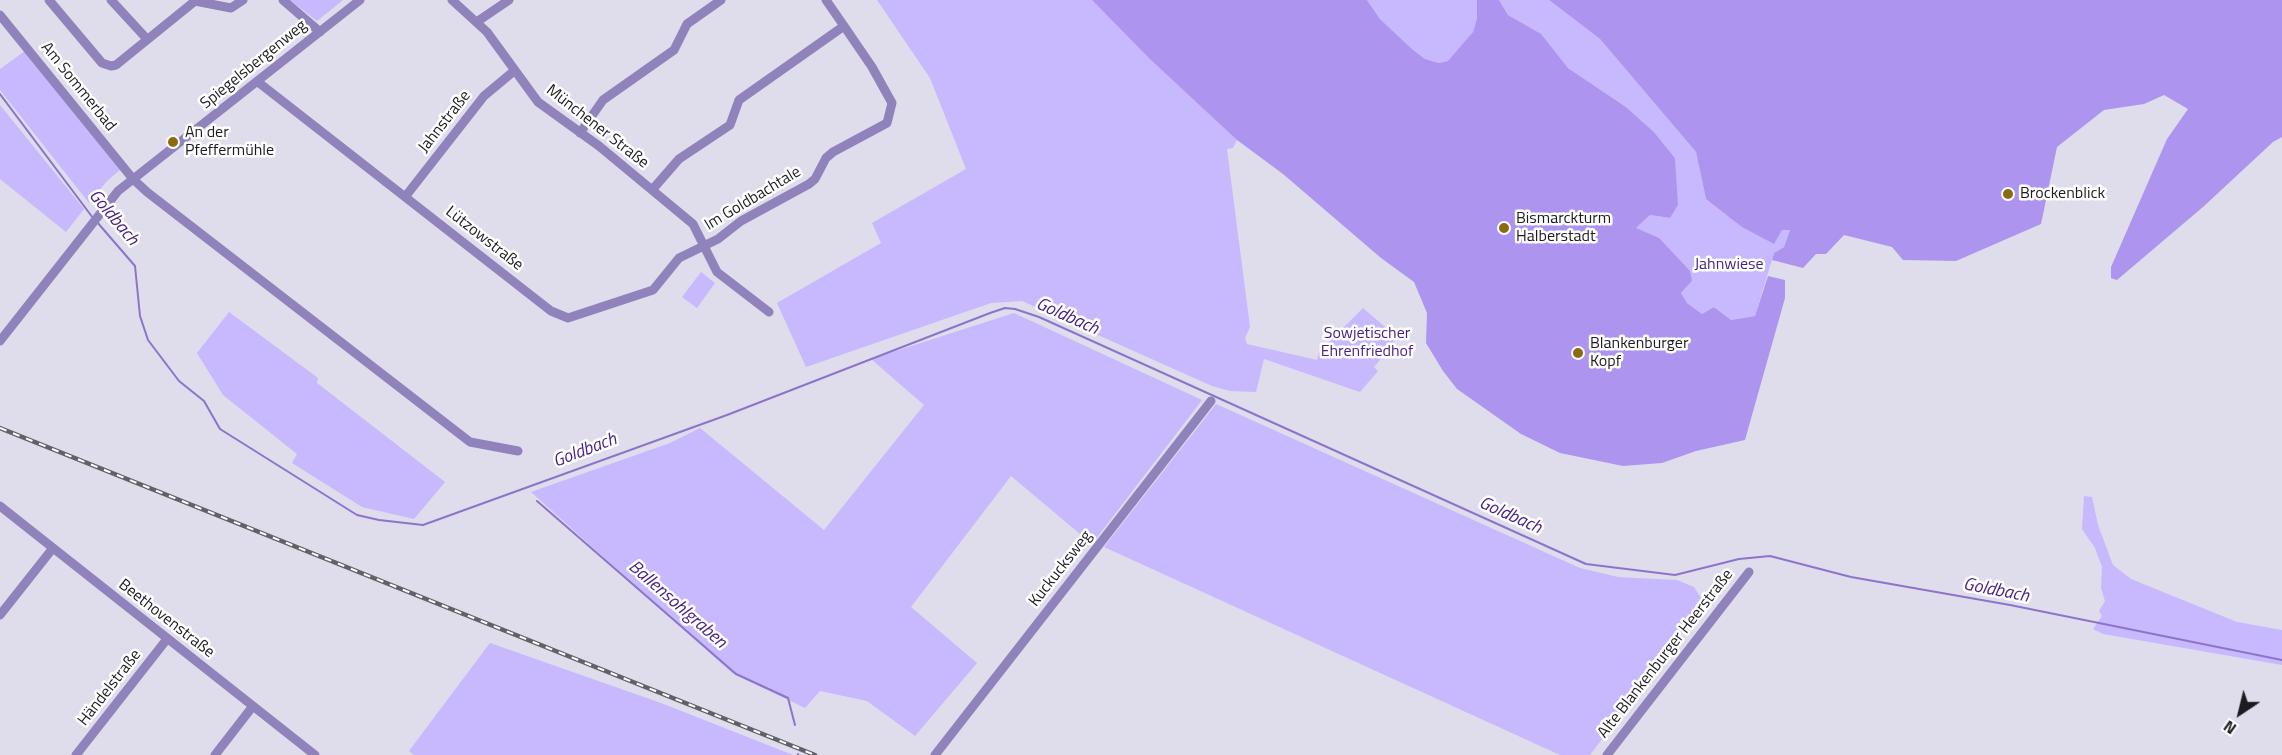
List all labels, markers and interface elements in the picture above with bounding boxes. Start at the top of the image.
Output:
street label: Spiegelsbergenweg [197,16,311,114]
street label: Am Sommerbad [36,39,120,135]
street label: Münchener Straße [542,81,652,173]
street label: Jahnstraße [415,87,475,157]
place label: An der Pfeffermühle [185,123,274,161]
marker: An der Pfeffermühle [166,135,180,149]
street label: Im Goldbachtale [701,163,805,235]
place label: Brockenblick [2020,184,2105,204]
water label: Goldbach [83,186,143,250]
marker: Brockenblick [2001,187,2015,201]
street label: Lützowstraße [441,203,527,275]
place label: Bismarckturm Halberstadt [1516,209,1611,247]
marker: Bismarckturm Halberstadt [1497,221,1511,235]
park label: Jahnwiese [1694,255,1764,275]
water label: Goldbach [1032,294,1102,340]
park label: Sowjetischer Ehrenfriedhof [1321,324,1413,362]
place label: Blankenburger Kopf [1590,334,1688,372]
marker: Blankenburger Kopf [1571,346,1585,360]
water label: Goldbach [550,429,620,473]
water label: Goldbach [1475,493,1545,539]
street label: Kuckucksweg [1025,527,1097,611]
water label: Ballensohlgraben [623,556,731,654]
street label: Alte Blankenburger Heerstraße [1594,566,1738,742]
water label: Goldbach [1961,574,2031,608]
street label: Beethovenstraße [114,576,218,662]
street label: Händelstraße [74,646,146,730]
north arrow [2210,683,2270,743]
text: N [2218,715,2241,741]

